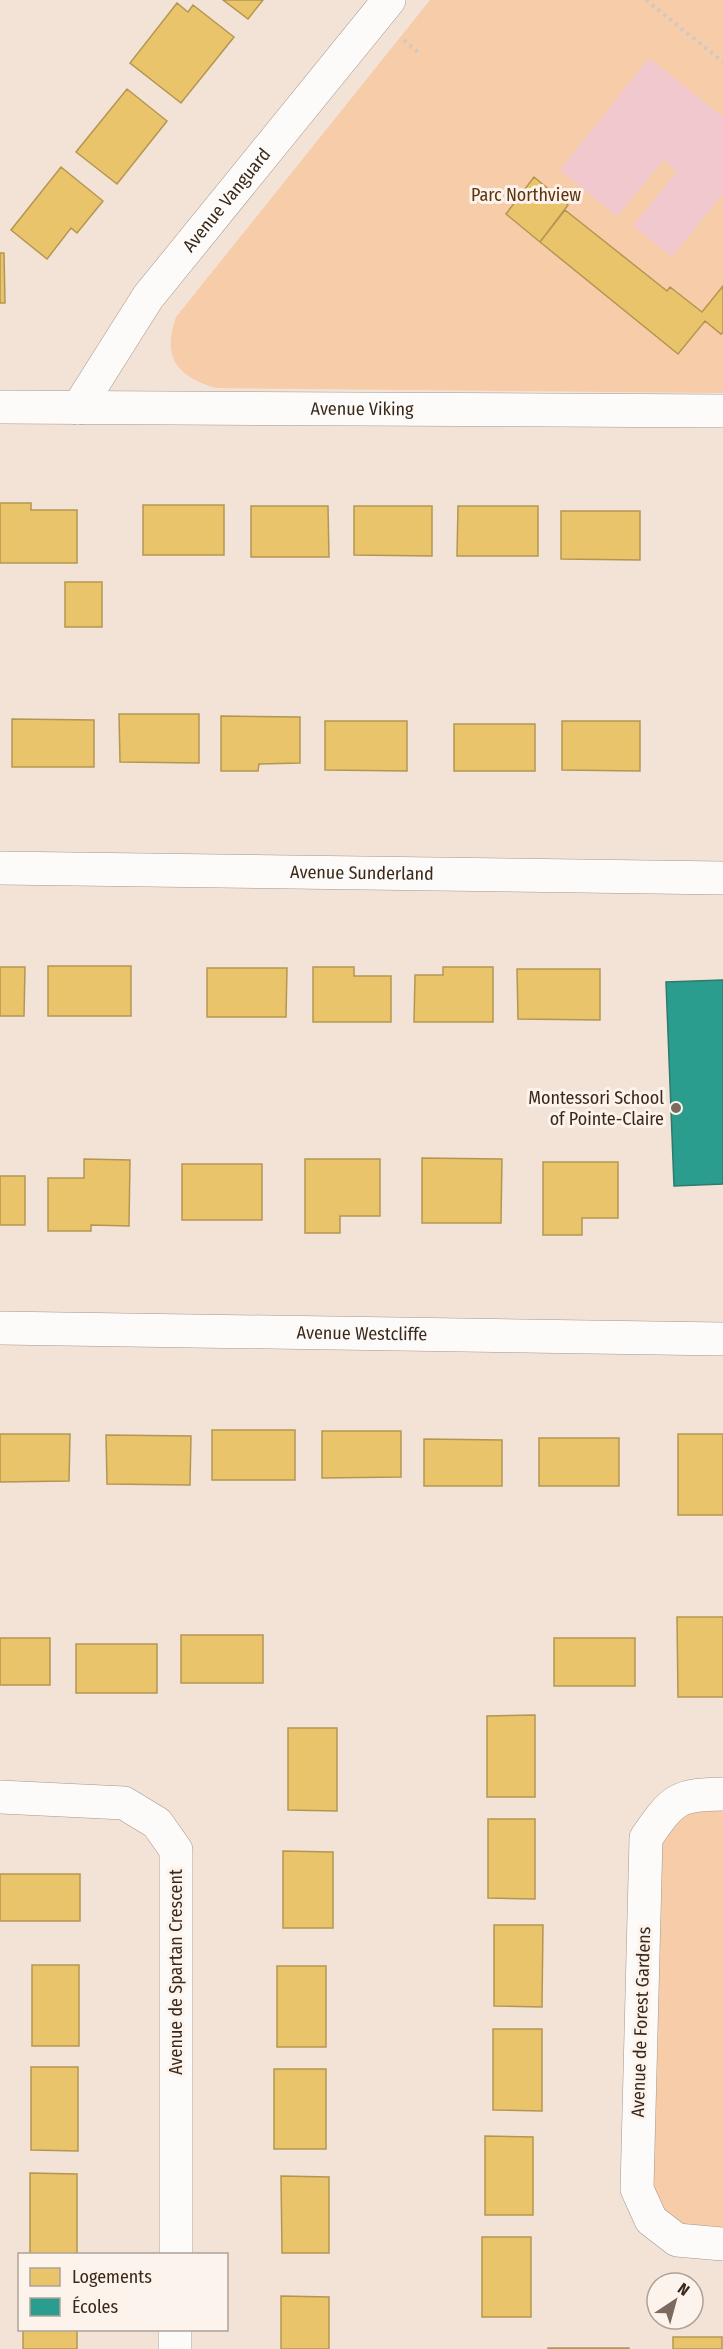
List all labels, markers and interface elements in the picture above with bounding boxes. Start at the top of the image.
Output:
street label: Avenue Vanguard [178,144,275,256]
park label: Parc Northview [471,184,581,206]
street label: Avenue Viking [310,398,414,420]
street label: Avenue Sunderland [290,861,434,885]
place label: Montessori School of Pointe-Claire [528,1087,664,1130]
marker: Montessori School of Pointe-Claire [669,1101,683,1115]
street label: Avenue Westcliffe [296,1322,428,1346]
street label: Avenue de Spartan Crescent [165,1869,187,2075]
street label: Avenue de Forest Gardens [627,1926,655,2118]
legend [18,2253,228,2331]
text: Logements [72,2266,152,2288]
north arrow [645,2271,705,2331]
text: N [674,2279,693,2300]
text: Écoles [72,2295,118,2318]

